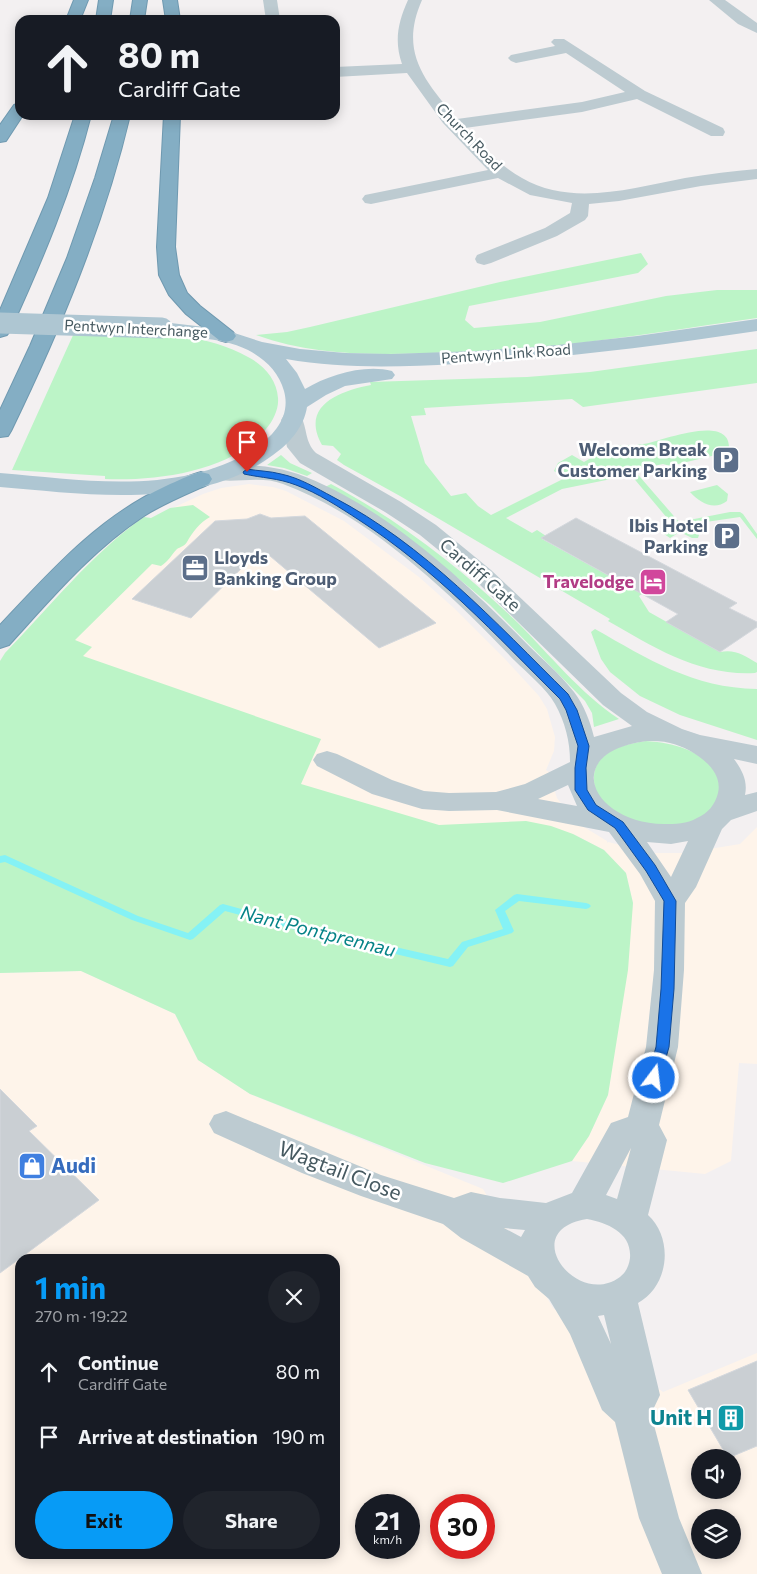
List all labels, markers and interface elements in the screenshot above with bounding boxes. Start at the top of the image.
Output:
text: 80 m [118,32,200,75]
icon: ahead [35,35,100,100]
text: Cardiff Gate [118,75,241,102]
street label: Church Road [433,99,506,174]
street label: Pentwyn Interchange [64,315,208,341]
street label: Pentwyn Link Road [440,339,571,367]
pin [226,421,268,472]
icon: arrive [233,428,261,456]
place label: Welcome Break Customer Parking [558,438,708,481]
parking icon: Welcome Break Customer Parking [711,445,741,475]
place label: Ibis Hotel Parking [629,514,708,557]
parking icon: Ibis Hotel Parking [712,521,742,551]
street label: Cardiff Gate [436,533,526,615]
place label: Lloyds Banking Group [214,546,337,589]
office icon: Lloyds Banking Group [180,553,210,583]
hotel icon: Travelodge [638,567,668,597]
place label: Travelodge [543,570,634,592]
water label: Nant Pontprennau [238,900,398,961]
position arrow [627,1051,679,1103]
street label: Wagtail Close [276,1135,406,1205]
shop icon: Audi [17,1151,47,1181]
place label: Audi [51,1152,96,1177]
text: 1 min [35,1268,106,1305]
button: close [268,1271,320,1323]
text: 270 m · 19:22 [35,1306,128,1325]
text: Continue [78,1351,158,1374]
icon: ahead [35,1358,63,1386]
text: 80 m [276,1360,320,1383]
text: Cardiff Gate [78,1374,167,1393]
building icon: Unit H [716,1403,746,1433]
place label: Unit H [650,1404,712,1429]
icon: arrive [35,1423,63,1451]
text: Arrive at destination [78,1425,258,1448]
text: 190 m [273,1425,325,1448]
map controls [691,1449,741,1559]
button: sound [691,1449,741,1499]
button: Exit [35,1491,173,1549]
button: Share [183,1491,320,1549]
speed limit sign: 30 [430,1494,495,1559]
text: 21 [375,1505,400,1535]
button: layers [691,1509,741,1559]
text: km/h [373,1532,402,1546]

